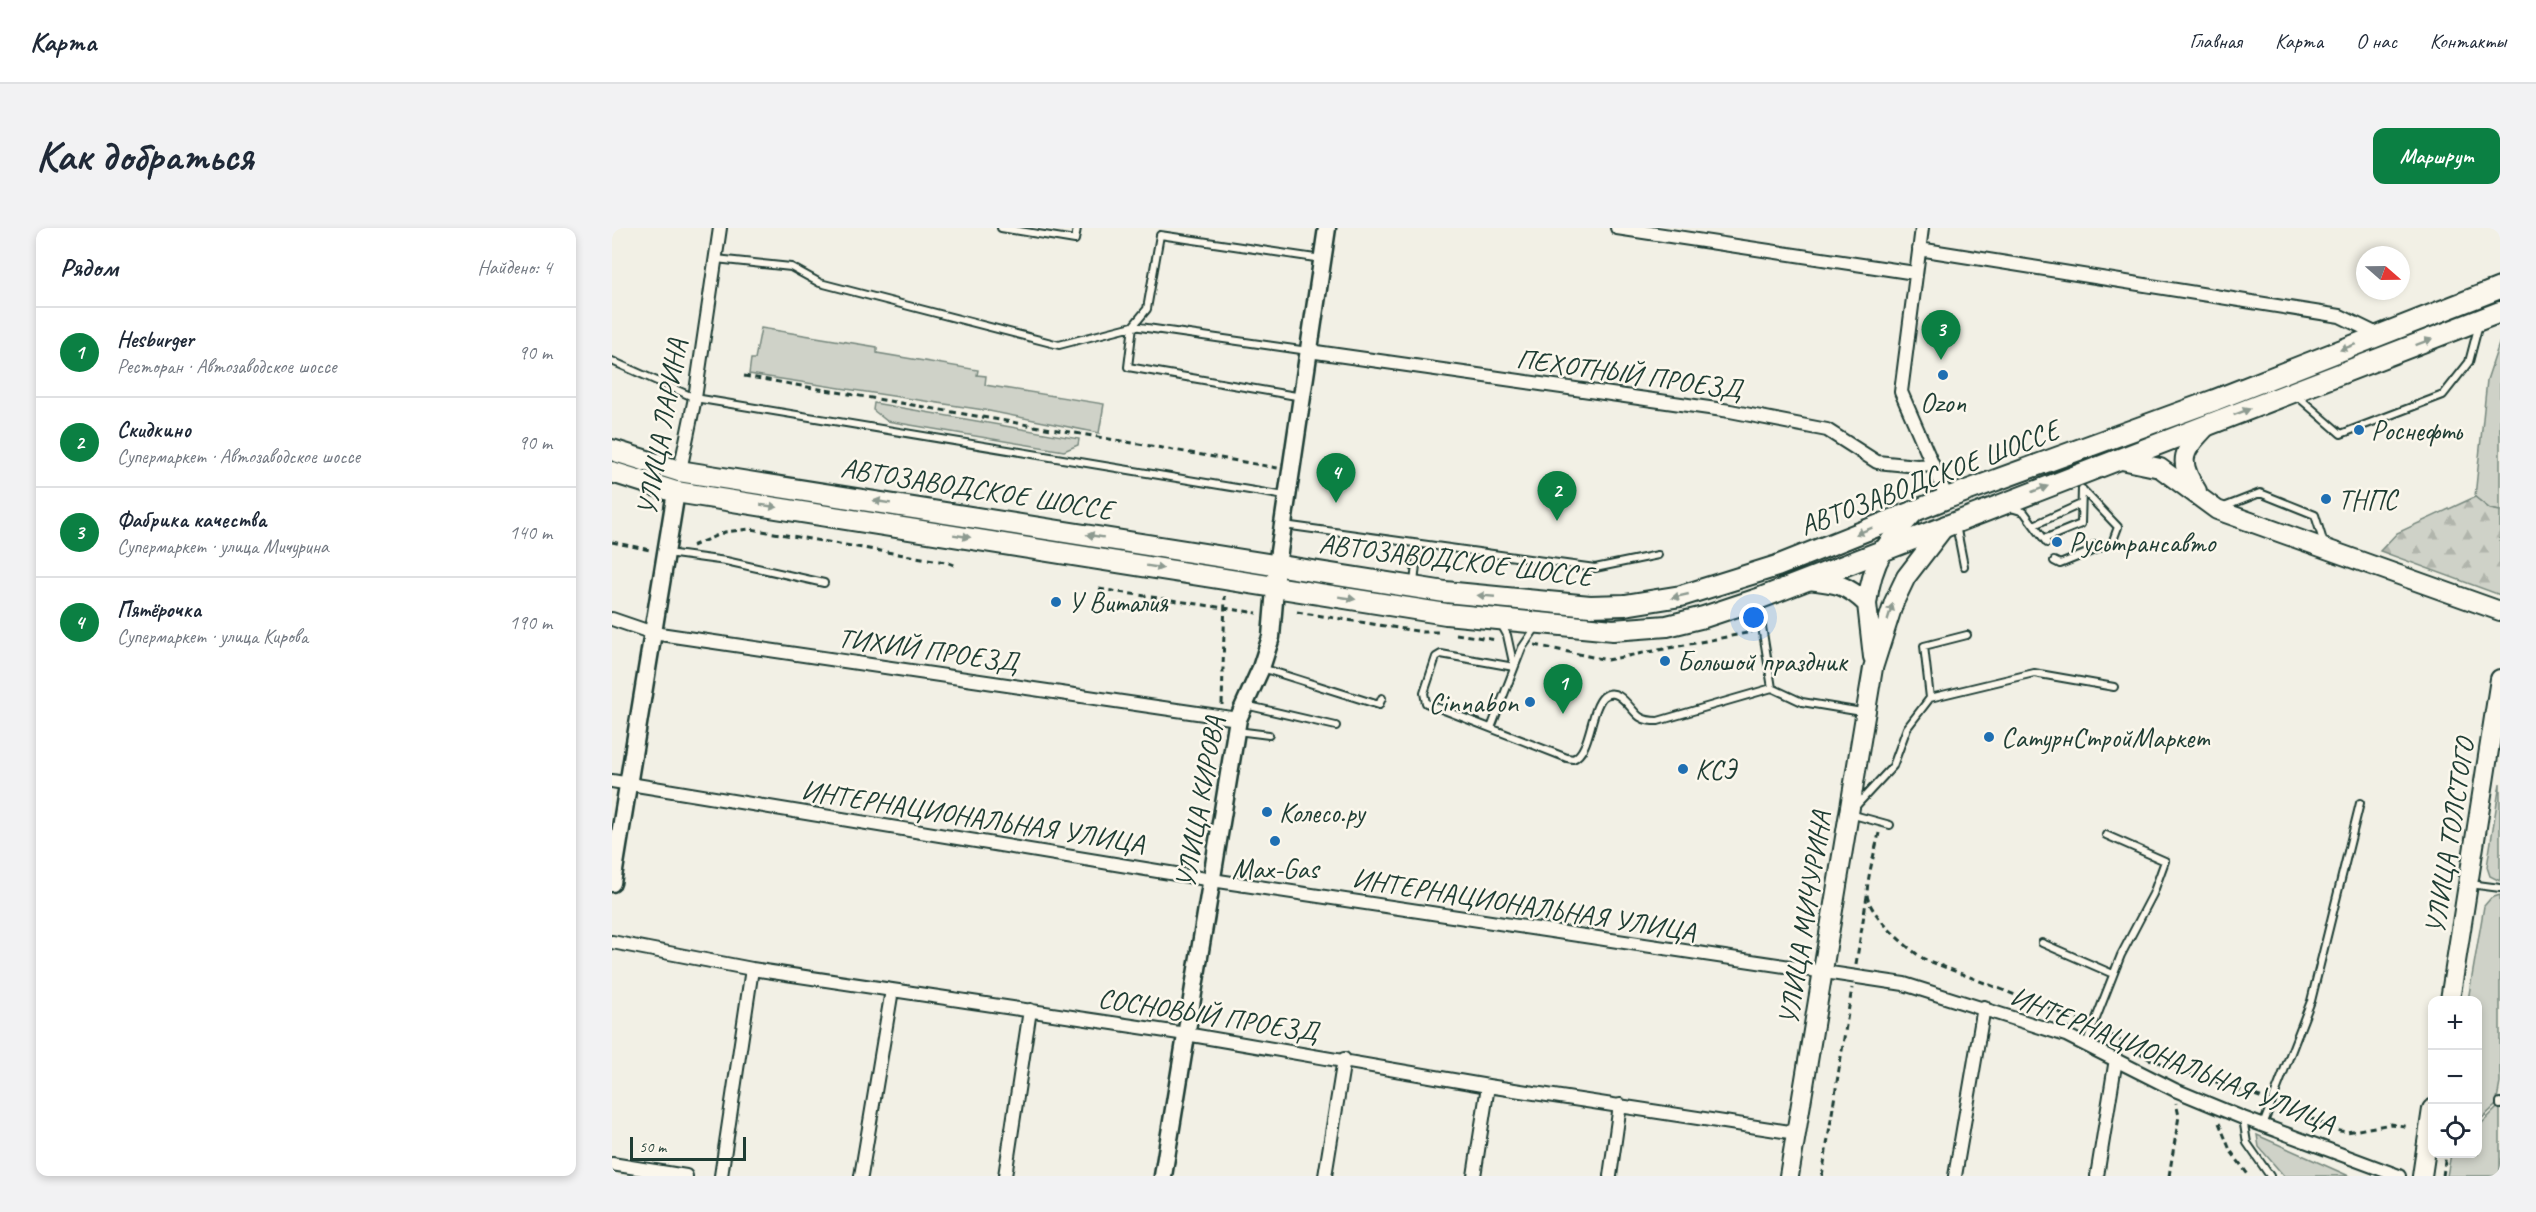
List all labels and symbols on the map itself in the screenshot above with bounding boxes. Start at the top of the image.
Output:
north arrow [2356,246,2410,300]
pin: 3 [1922,310,1960,360]
street label: УЛИЦА ЛАРИНА [629,335,694,518]
one-way arrow [2415,337,2433,347]
street label: ПЕХОТНЫЙ ПРОЕЗД [1514,340,1746,407]
one-way arrow [2339,343,2357,353]
marker: Ozon [1936,368,1950,382]
place label: Ozon [1920,385,1966,420]
one-way arrow [2233,407,2251,416]
street label: АВТОЗАВОДСКОЕ ШОССЕ [1795,411,2067,543]
place label: Роснефть [2371,413,2464,448]
marker: Роснефть [2352,423,2366,437]
street label: АВТОЗАВОДСКОЕ ШОССЕ [838,450,1119,528]
pin: 4 [1316,454,1356,503]
pin: 2 [1538,472,1576,521]
place label: ТНПС [2338,482,2400,517]
one-way arrow [2031,483,2049,493]
marker: ТНПС [2319,492,2333,506]
one-way arrow [872,497,891,506]
one-way arrow [760,502,779,511]
street label: АВТОЗАВОДСКОЕ ШОССЕ [1317,525,1598,594]
place label: Русьтрансавто [2069,525,2217,560]
one-way arrow [1854,526,1872,536]
one-way arrow [1085,531,1104,540]
one-way arrow [953,532,972,541]
marker: Русьтрансавто [2050,535,2064,549]
one-way arrow [1145,563,1164,572]
place label: У Виталия [1068,585,1169,620]
one-way arrow [1476,591,1495,601]
one-way arrow [1671,591,1689,601]
one-way arrow [1338,594,1357,603]
marker: У Виталия [1049,595,1063,609]
your location [1739,603,1768,632]
one-way arrow [1886,603,1896,621]
street label: ТИХИЙ ПРОЕЗД [836,620,1023,680]
place label: Большой праздник [1677,644,1849,679]
marker: Большой праздник [1658,654,1672,668]
pin: 1 [1544,664,1582,714]
place label: Cinnabon [1428,685,1519,720]
marker: Cinnabon [1523,695,1537,709]
street label: УЛИЦА КИРОВА [1167,713,1232,891]
place label: СатурнСтройМаркет [2001,720,2211,755]
marker: СатурнСтройМаркет [1982,730,1996,744]
street label: УЛИЦА ТОЛСТОГО [2417,733,2483,936]
place label: КСЭ [1695,752,1738,787]
marker: КСЭ [1676,762,1690,776]
street label: ИНТЕРНАЦИОНАЛЬНАЯ УЛИЦА [799,772,1148,861]
place label: Колесо.ру [1279,795,1367,830]
marker: Колесо.ру [1260,805,1274,819]
street label: УЛИЦА МИЧУРИНА [1770,807,1839,1027]
marker: Max-Gas [1268,834,1282,848]
place label: Max-Gas [1232,851,1321,886]
street label: ИНТЕРНАЦИОНАЛЬНАЯ УЛИЦА [1350,860,1699,949]
street label: ИНТЕРНАЦИОНАЛЬНАЯ УЛИЦА [2005,978,2341,1141]
street label: СОСНОВЫЙ ПРОЕЗД [1096,980,1323,1050]
scale bar [630,1134,746,1162]

